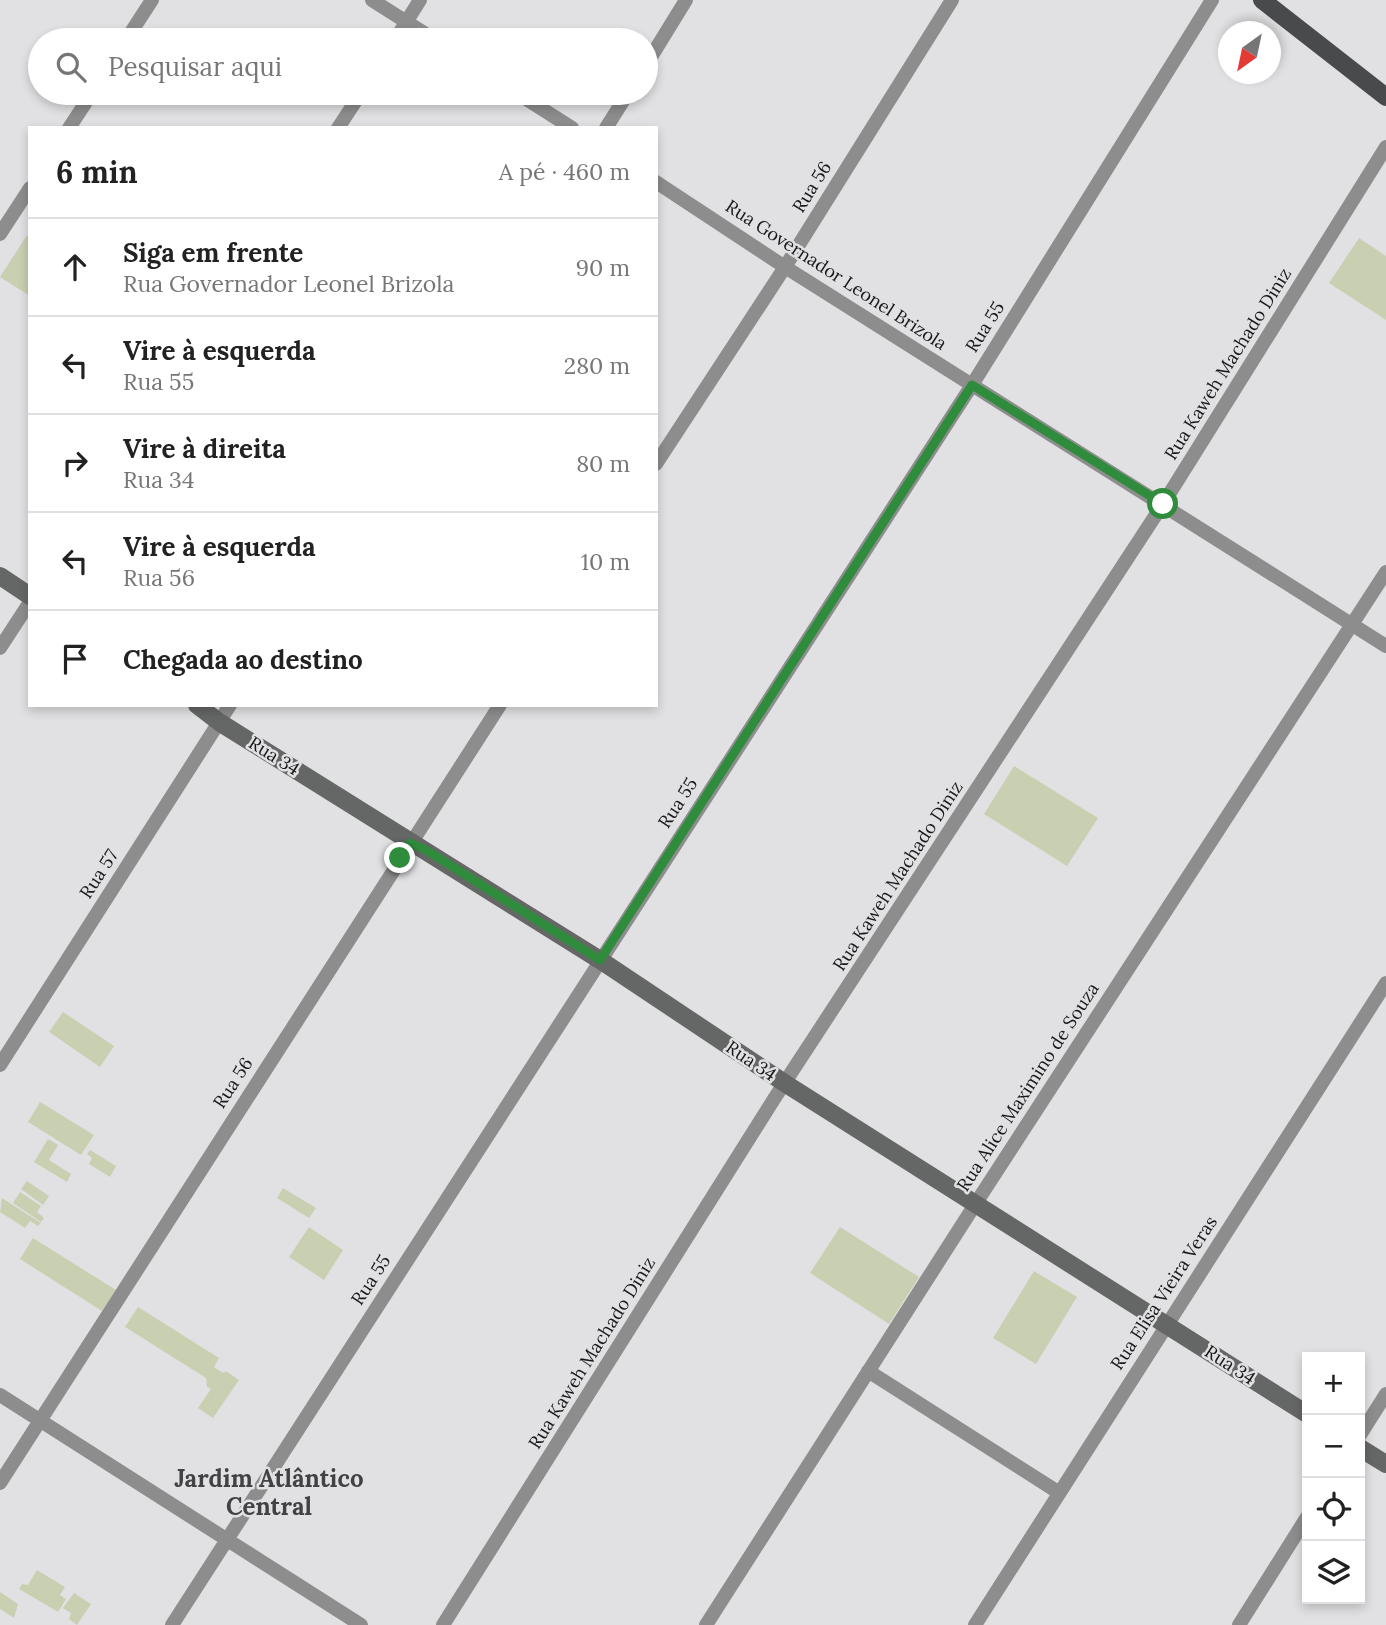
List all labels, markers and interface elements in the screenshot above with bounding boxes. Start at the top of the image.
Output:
north arrow [1218,21,1281,84]
search box [28,28,658,105]
icon: search [52,48,90,86]
text: Pesquisar aqui [108,50,282,83]
text: 6 min [56,153,138,191]
text: A pé · 460 m [499,157,630,186]
street label: Rua 56 [787,157,836,217]
street label: Rua Governador Leonel Brizola [721,194,951,355]
text: Siga em frente [123,236,303,269]
icon: ahead [56,248,94,286]
text: 90 m [576,253,630,282]
street label: Rua Kaweh Machado Diniz [1159,264,1296,464]
text: Rua Governador Leonel Brizola [123,269,454,298]
street label: Rua 55 [960,297,1009,356]
text: Vire à esquerda [123,334,316,367]
icon: left [56,346,94,384]
text: 280 m [564,351,630,380]
text: Rua 55 [123,367,194,396]
text: Vire à direita [123,432,286,465]
icon: right [56,444,94,482]
text: 80 m [576,449,630,478]
text: Rua 34 [123,465,194,494]
route start [1147,488,1178,519]
text: Vire à esquerda [123,530,316,563]
icon: left [56,542,94,580]
text: 10 m [581,547,630,576]
text: Rua 56 [123,563,195,592]
icon: arrive [56,640,94,678]
text: Chegada ao destino [123,643,363,676]
street label: Rua 34 [244,731,304,780]
street label: Rua 55 [653,773,702,832]
street label: Rua Kaweh Machado Diniz [827,776,968,975]
route end [384,842,415,873]
street label: Rua 57 [74,845,123,903]
street label: Rua Alice Maximino de Souza [951,978,1104,1195]
street label: Rua 34 [722,1035,781,1086]
street label: Rua 56 [208,1053,258,1113]
street label: Rua Elisa Vieira Veras [1105,1212,1222,1374]
street label: Rua 55 [346,1250,395,1309]
street label: Rua Kaweh Machado Diniz [523,1253,660,1453]
street label: Rua 34 [1201,1340,1260,1390]
map controls [1302,1352,1365,1604]
button: + [1302,1352,1365,1415]
button: − [1302,1415,1365,1478]
district label: Jardim Atlântico Central [175,1463,363,1522]
button: locate [1302,1478,1365,1541]
button: layers [1302,1541,1365,1604]

